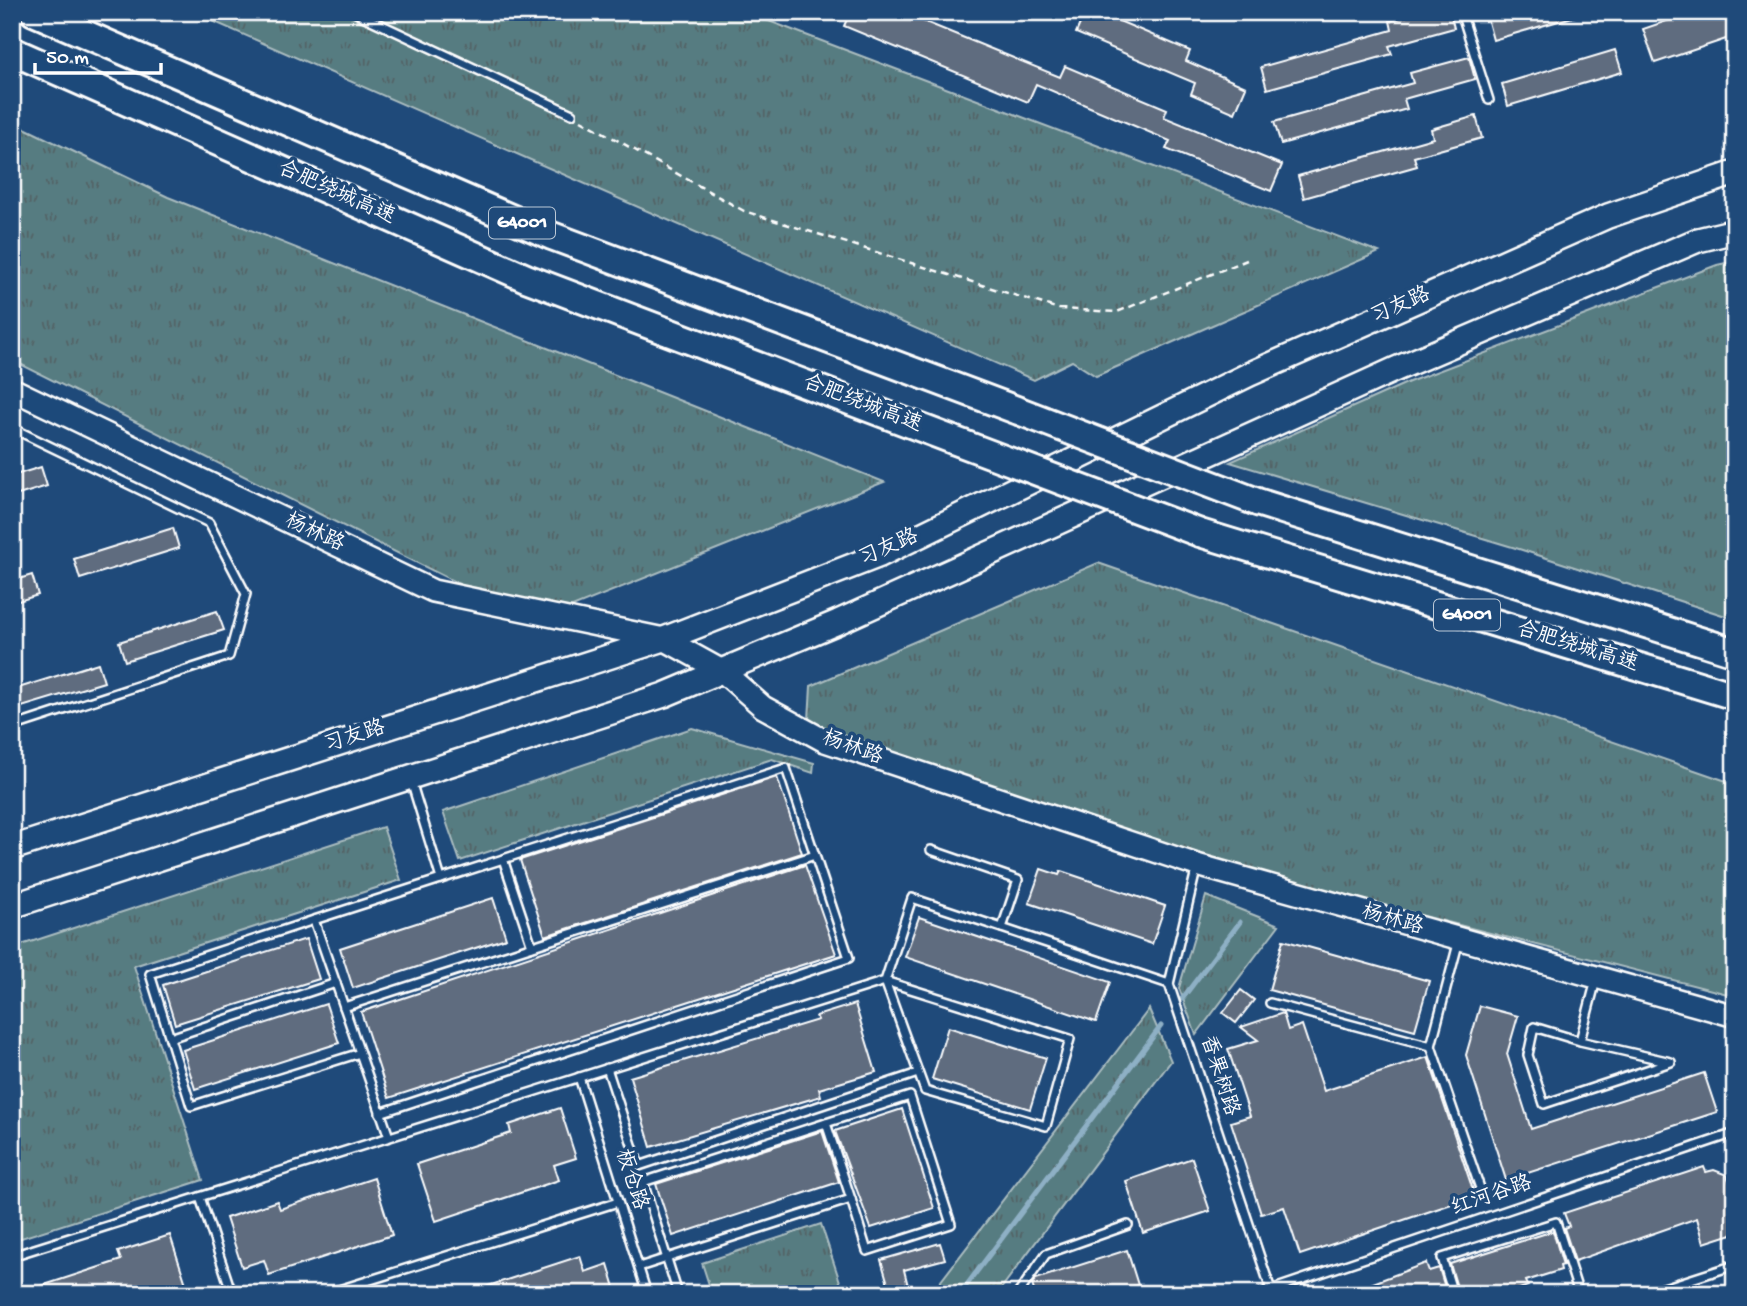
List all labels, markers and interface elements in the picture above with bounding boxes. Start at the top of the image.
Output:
scale bar [35,32,161,76]
text: 50 m [46,47,89,72]
street label: 合肥绕城高速 [273,155,399,231]
road number: G4001 [489,208,555,238]
street label: 习友路 [1366,281,1435,331]
street label: 合肥绕城高速 [799,369,926,439]
street label: 杨林路 [280,508,349,559]
street label: 习友路 [854,523,923,573]
road number: G4001 [1434,600,1500,630]
street label: 合肥绕城高速 [1513,616,1641,678]
street label: 习友路 [321,714,389,760]
street label: 杨林路 [818,725,887,772]
street label: 杨林路 [1358,898,1426,942]
street label: 香果树路 [1193,1032,1245,1120]
street label: 板仓路 [608,1146,654,1214]
street label: 红河谷路 [1448,1170,1536,1222]

